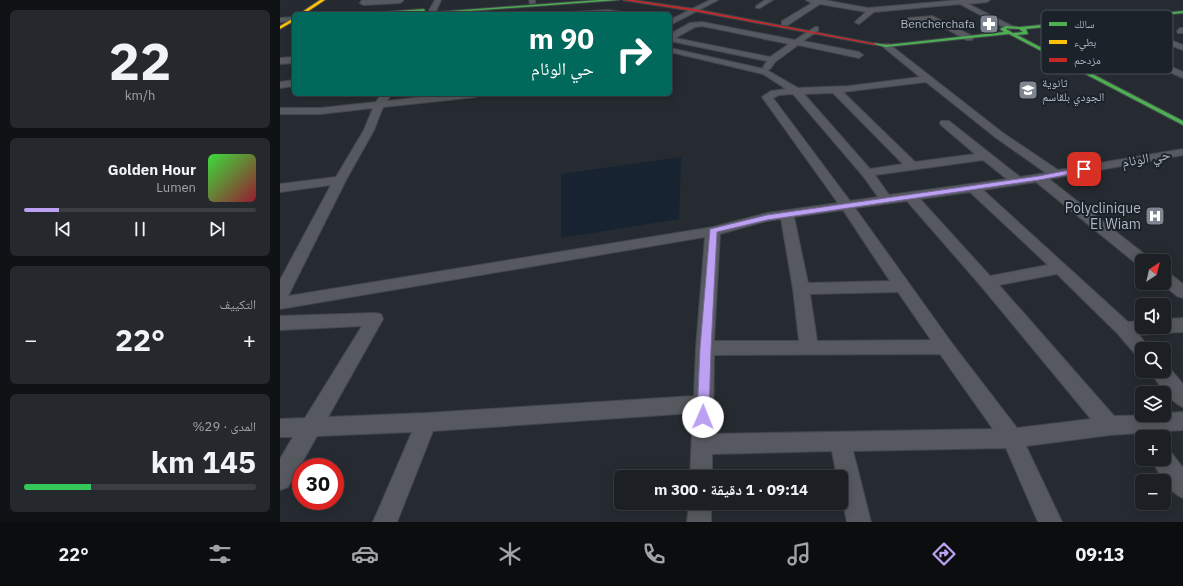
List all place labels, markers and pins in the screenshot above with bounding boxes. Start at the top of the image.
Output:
pharmacy icon: Bencherchafa [978,13,1000,35]
place label: Bencherchafa [900,16,976,31]
place label: ثانوية الجودي بلقاسم [1042,75,1105,107]
school or university icon: ثانوية الجودي بلقاسم [1017,79,1039,101]
pin [1067,152,1101,186]
place label: Polyclinique El Wiam [1065,199,1141,233]
hospital icon: Polyclinique El Wiam [1144,205,1166,227]

